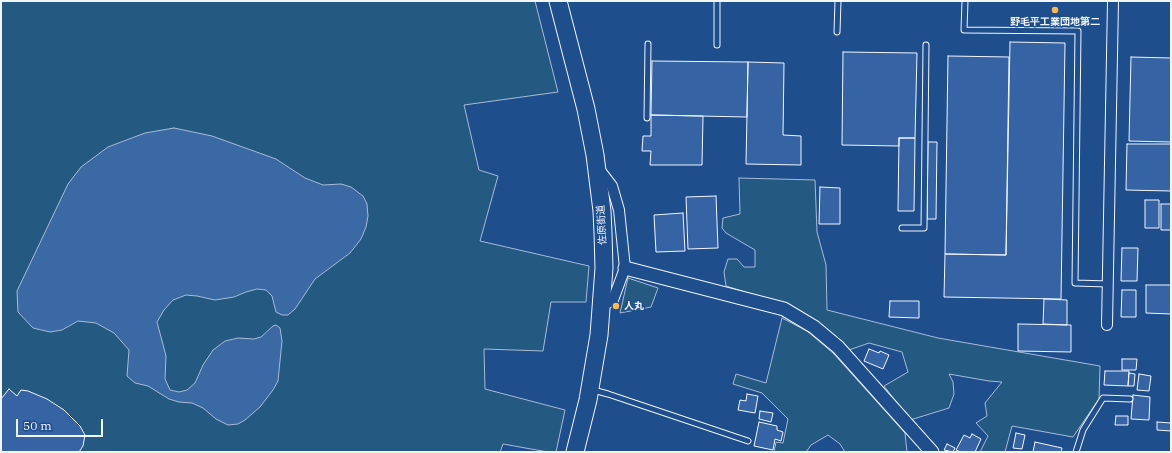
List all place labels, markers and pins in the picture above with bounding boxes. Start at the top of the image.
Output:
marker: 野毛平工業団地第二 [1050,5,1060,15]
place label: 野毛平工業団地第二 [1010,16,1100,28]
place label: 人丸 [624,300,644,312]
marker: 人丸 [611,301,621,311]

